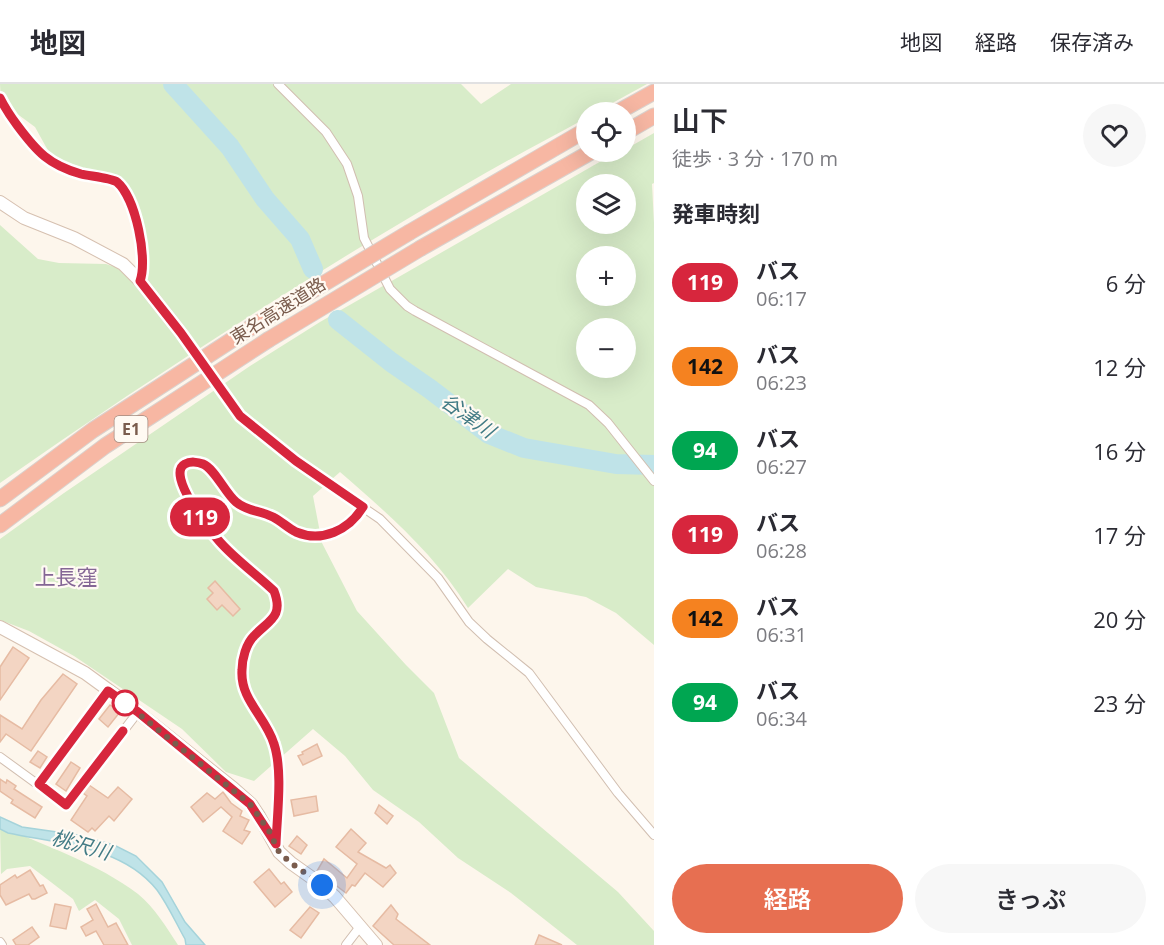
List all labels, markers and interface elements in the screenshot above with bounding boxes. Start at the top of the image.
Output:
text: 地図 [30,23,86,61]
text: 地図 [900,28,942,56]
text: 経路 [975,28,1017,56]
text: 保存済み [1050,28,1134,56]
text: 山下 [672,101,728,139]
map controls [576,102,636,378]
button: locate [576,102,636,162]
button: heart [1083,104,1146,167]
text: 徒歩 · 3 分 · 170 m [672,145,838,172]
button: layers [576,174,636,234]
text: 発車時刻 [672,198,760,228]
button: + [576,246,636,306]
text: バス [756,255,800,285]
text: 119 [687,268,723,296]
text: 6 分 [1106,268,1146,298]
street label: 東名高速道路 [225,271,330,349]
text: 06:17 [756,285,807,312]
button: − [576,318,636,378]
text: バス [756,339,800,369]
text: 142 [687,352,723,380]
text: 12 分 [1093,352,1146,382]
text: 06:23 [756,369,807,396]
water label: 谷津川 [436,387,502,445]
road number: E1 [114,416,148,442]
text: バス [756,423,800,453]
text: 94 [693,436,717,464]
text: 16 分 [1093,436,1146,466]
text: 06:27 [756,453,807,480]
line badge: 119 [166,498,234,536]
text: 119 [182,503,218,531]
text: バス [756,507,800,537]
text: 119 [687,520,723,548]
text: 17 分 [1093,520,1146,550]
text: 06:28 [756,537,807,564]
district label: 上長窪 [35,563,98,591]
text: バス [756,591,800,621]
text: 142 [687,604,723,632]
text: 20 分 [1093,604,1146,634]
text: 06:31 [756,621,807,648]
text: バス [756,675,800,705]
text: 94 [693,688,717,716]
text: 23 分 [1093,688,1146,718]
unlabelled marker [112,690,138,716]
text: 06:34 [756,705,807,732]
water label: 桃沢川 [49,823,116,866]
button: 経路 [672,864,903,933]
button: きっぷ [915,864,1146,933]
your location [307,870,337,900]

